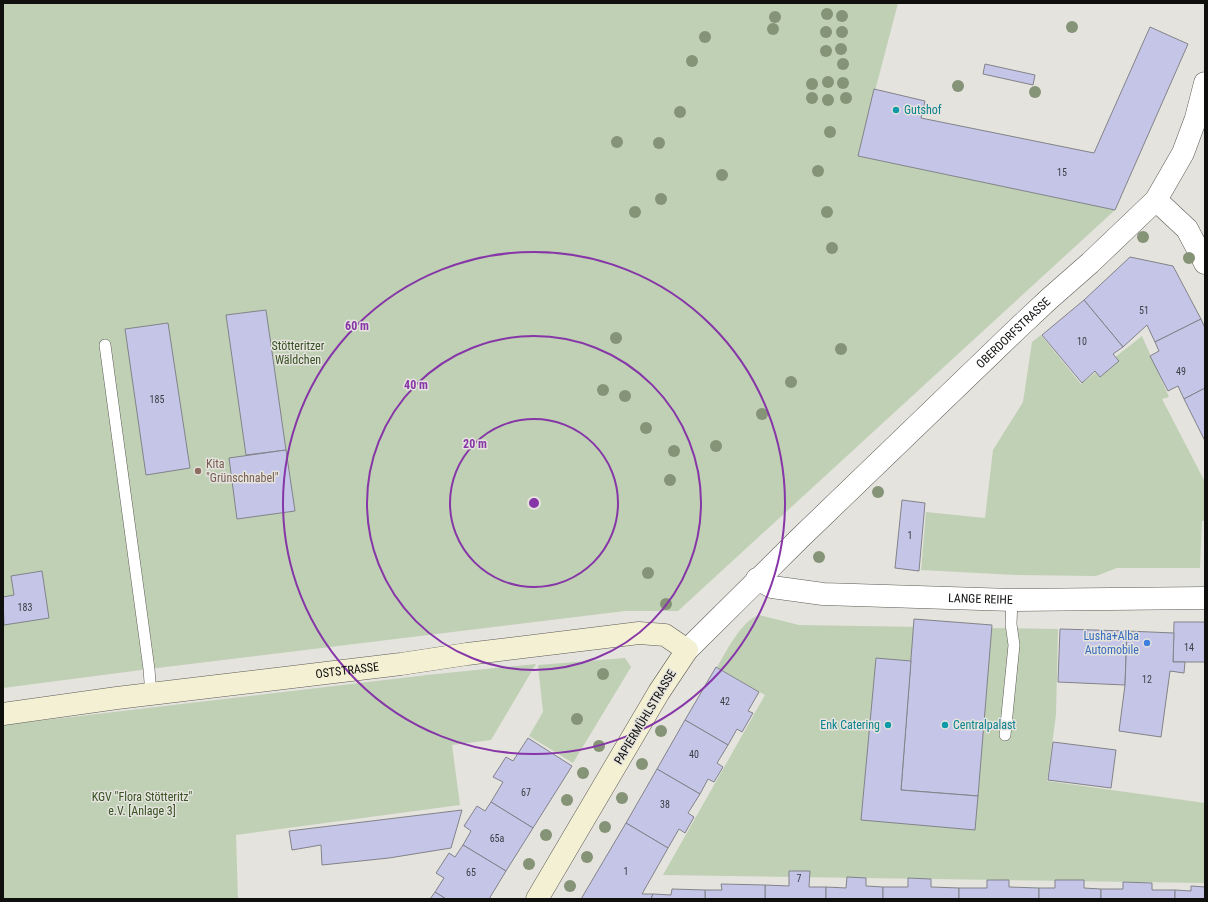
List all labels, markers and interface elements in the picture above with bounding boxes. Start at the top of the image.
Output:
place label: Gutshof [904,103,942,117]
marker: Gutshof [891,105,901,115]
house number: 15 [1057,167,1067,178]
street label: OBERDORFSTRASSE [973,295,1053,371]
house number: 51 [1139,305,1149,316]
text: 60 m [345,319,369,333]
house number: 10 [1077,336,1087,347]
park label: Stötteritzer Wäldchen [272,339,325,367]
house number: 49 [1176,366,1186,377]
text: 40 m [404,378,428,392]
house number: 185 [150,394,164,405]
text: 20 m [463,437,487,451]
place label: Kita "Grünschnabel" [206,457,279,485]
marker: Kita "Grünschnabel" [193,466,203,476]
centre of rings [527,496,541,510]
house number: 1 [908,530,912,541]
street label: LANGE REIHE [948,591,1013,607]
house number: 183 [18,602,32,613]
place label: Lusha+Alba Automobile [1083,629,1139,657]
marker: Lusha+Alba Automobile [1142,638,1152,648]
house number: 14 [1184,642,1194,653]
street label: OSTSTRASSE [315,660,380,681]
street label: PAPIERMÜHLSTRASSE [610,667,679,767]
house number: 12 [1142,674,1152,685]
house number: 42 [720,696,730,707]
place label: Enk Catering [820,718,880,732]
place label: Centralpalast [953,718,1016,732]
marker: Enk Catering [883,720,893,730]
marker: Centralpalast [940,720,950,730]
house number: 40 [689,749,699,760]
house number: 67 [521,787,531,798]
park label: KGV "Flora Stötteritz" e.V. [Anlage 3] [92,790,193,818]
house number: 38 [660,799,670,810]
house number: 65a [490,833,505,844]
house number: 1 [624,866,628,877]
house number: 65 [466,867,476,878]
house number: 7 [797,873,802,884]

